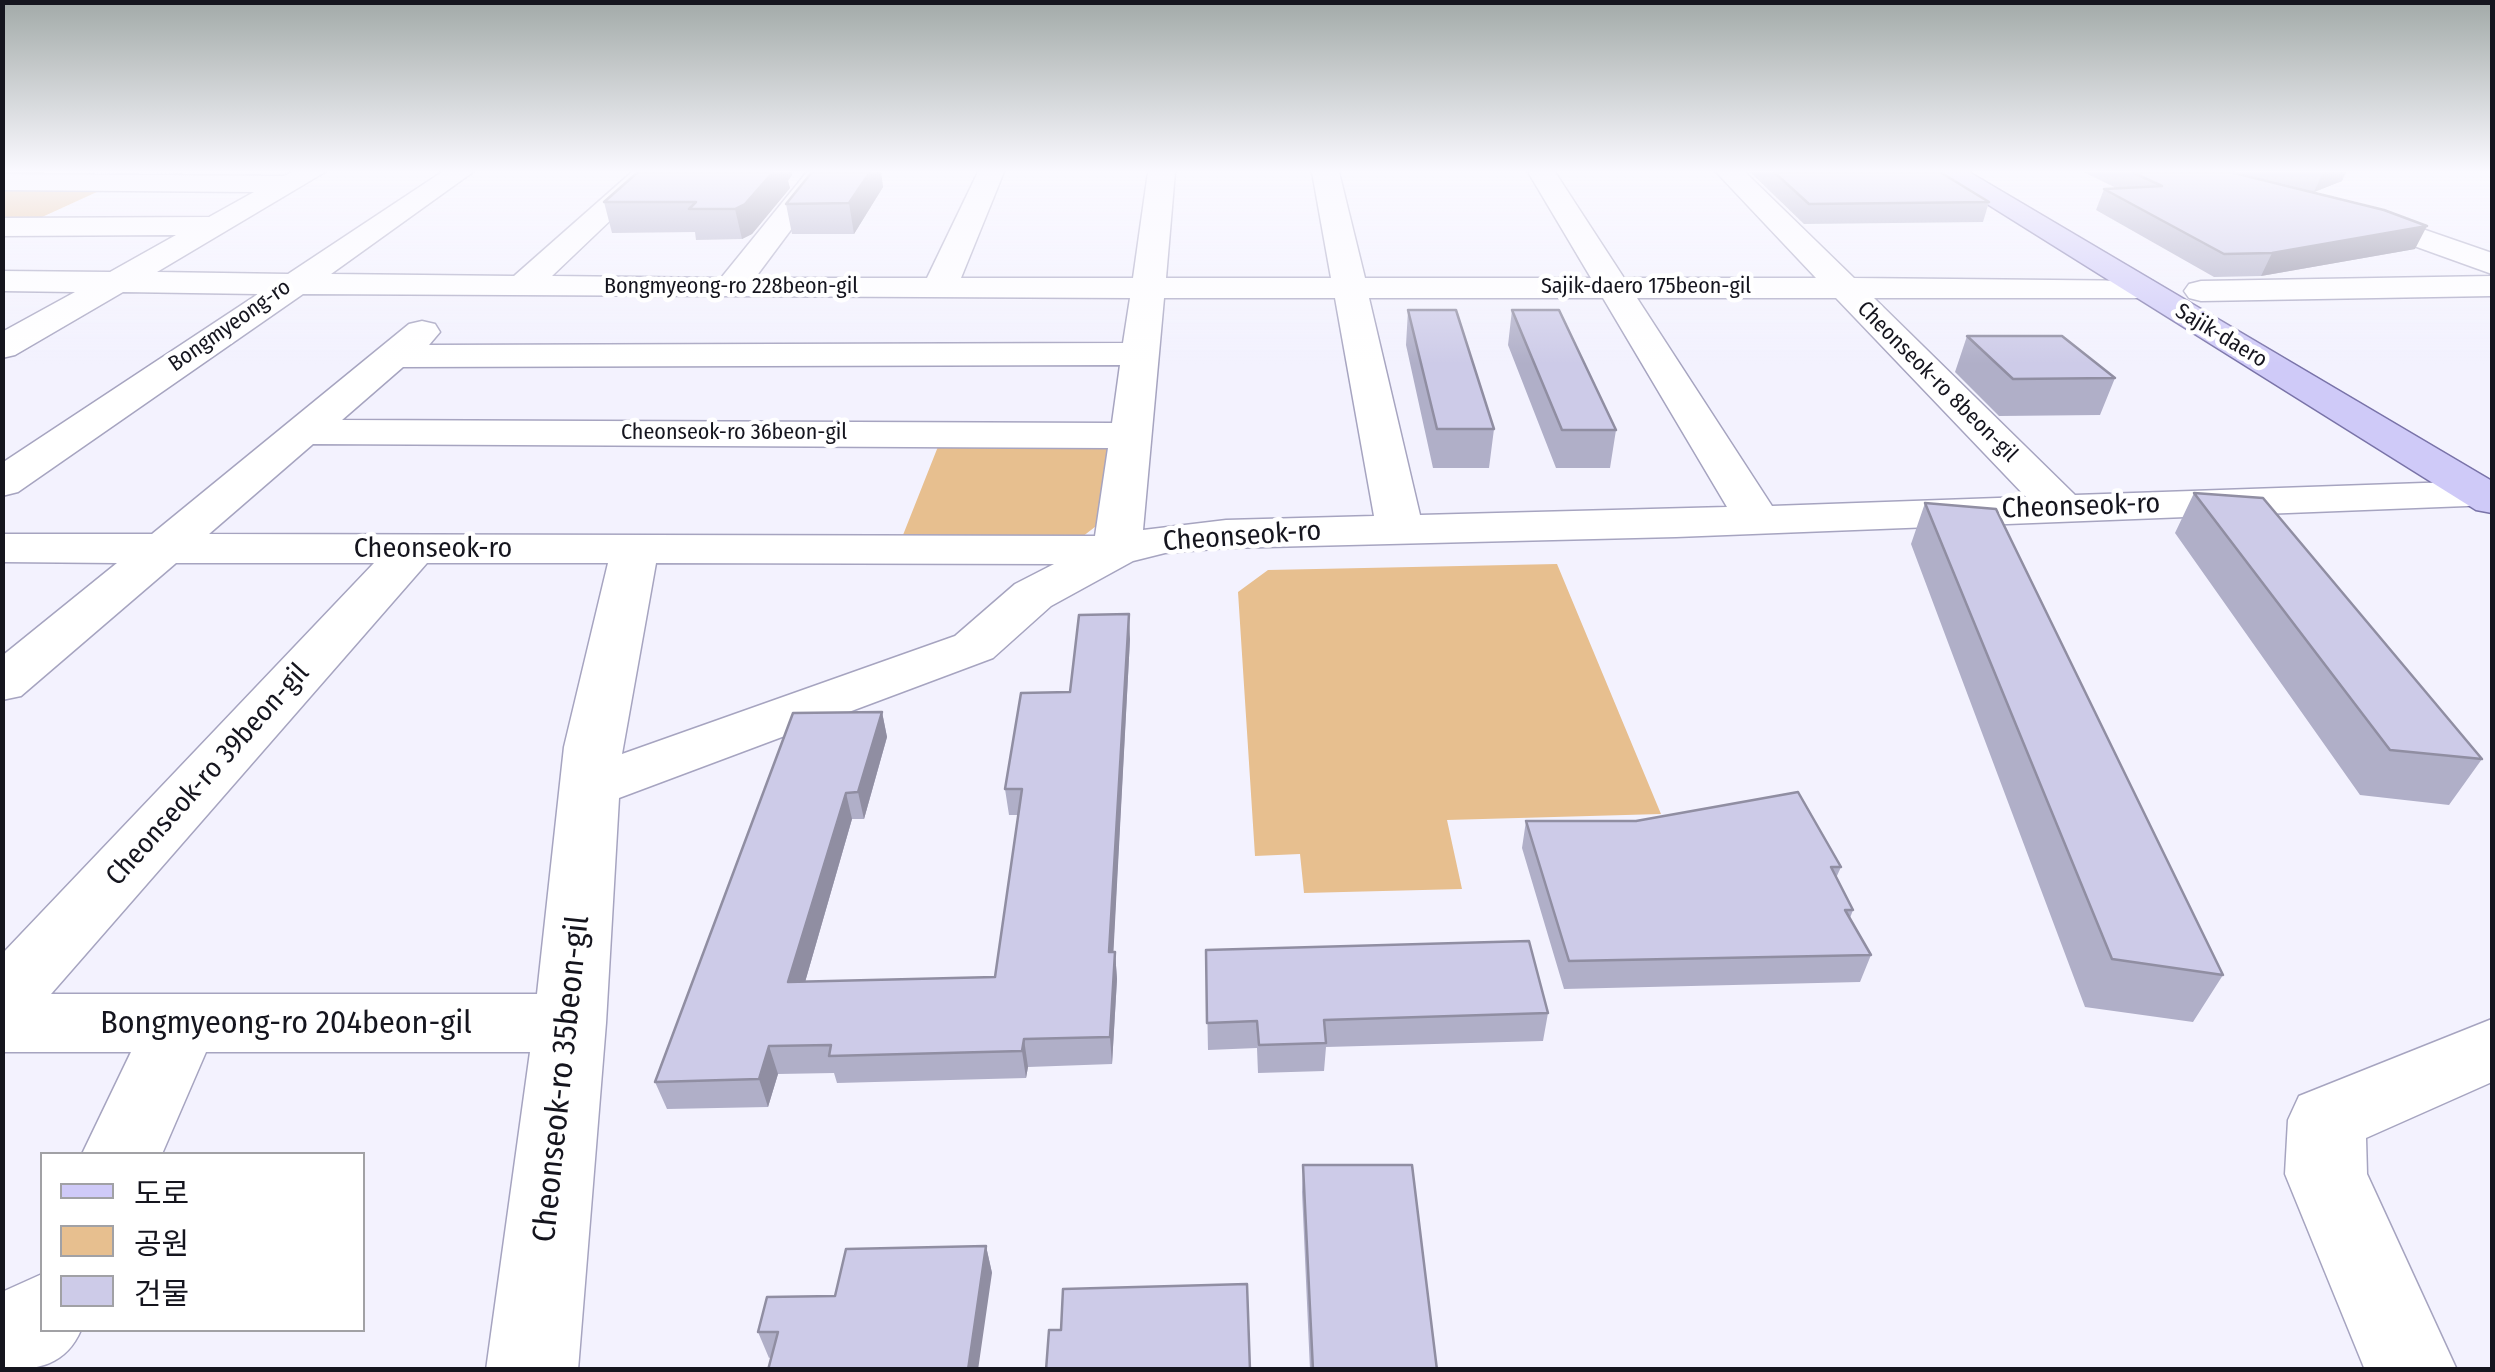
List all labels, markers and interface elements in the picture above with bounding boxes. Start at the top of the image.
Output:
street label: Bongmyeong-ro [164,274,296,378]
street label: Bongmyeong-ro 228beon-gil [604,274,858,300]
street label: Sajik-daero 175beon-gil [1541,274,1751,300]
street label: Cheonseok-ro 8beon-gil [1851,296,2023,468]
street label: Sajik-daero [2170,298,2272,374]
street label: Cheonseok-ro 36beon-gil [621,420,847,446]
street label: Cheonseok-ro [2001,487,2161,527]
street label: Cheonseok-ro [1162,515,1322,559]
street label: Cheonseok-ro [354,532,512,566]
street label: Cheonseok-ro 39beon-gil [99,657,317,893]
street label: Cheonseok-ro 35beon-gil [526,914,598,1244]
street label: Bongmyeong-ro 204beon-gil [100,1005,472,1043]
legend [40,1152,365,1332]
text: 도로 [134,1176,189,1212]
text: 공원 [134,1226,189,1262]
text: 건물 [134,1276,189,1312]

